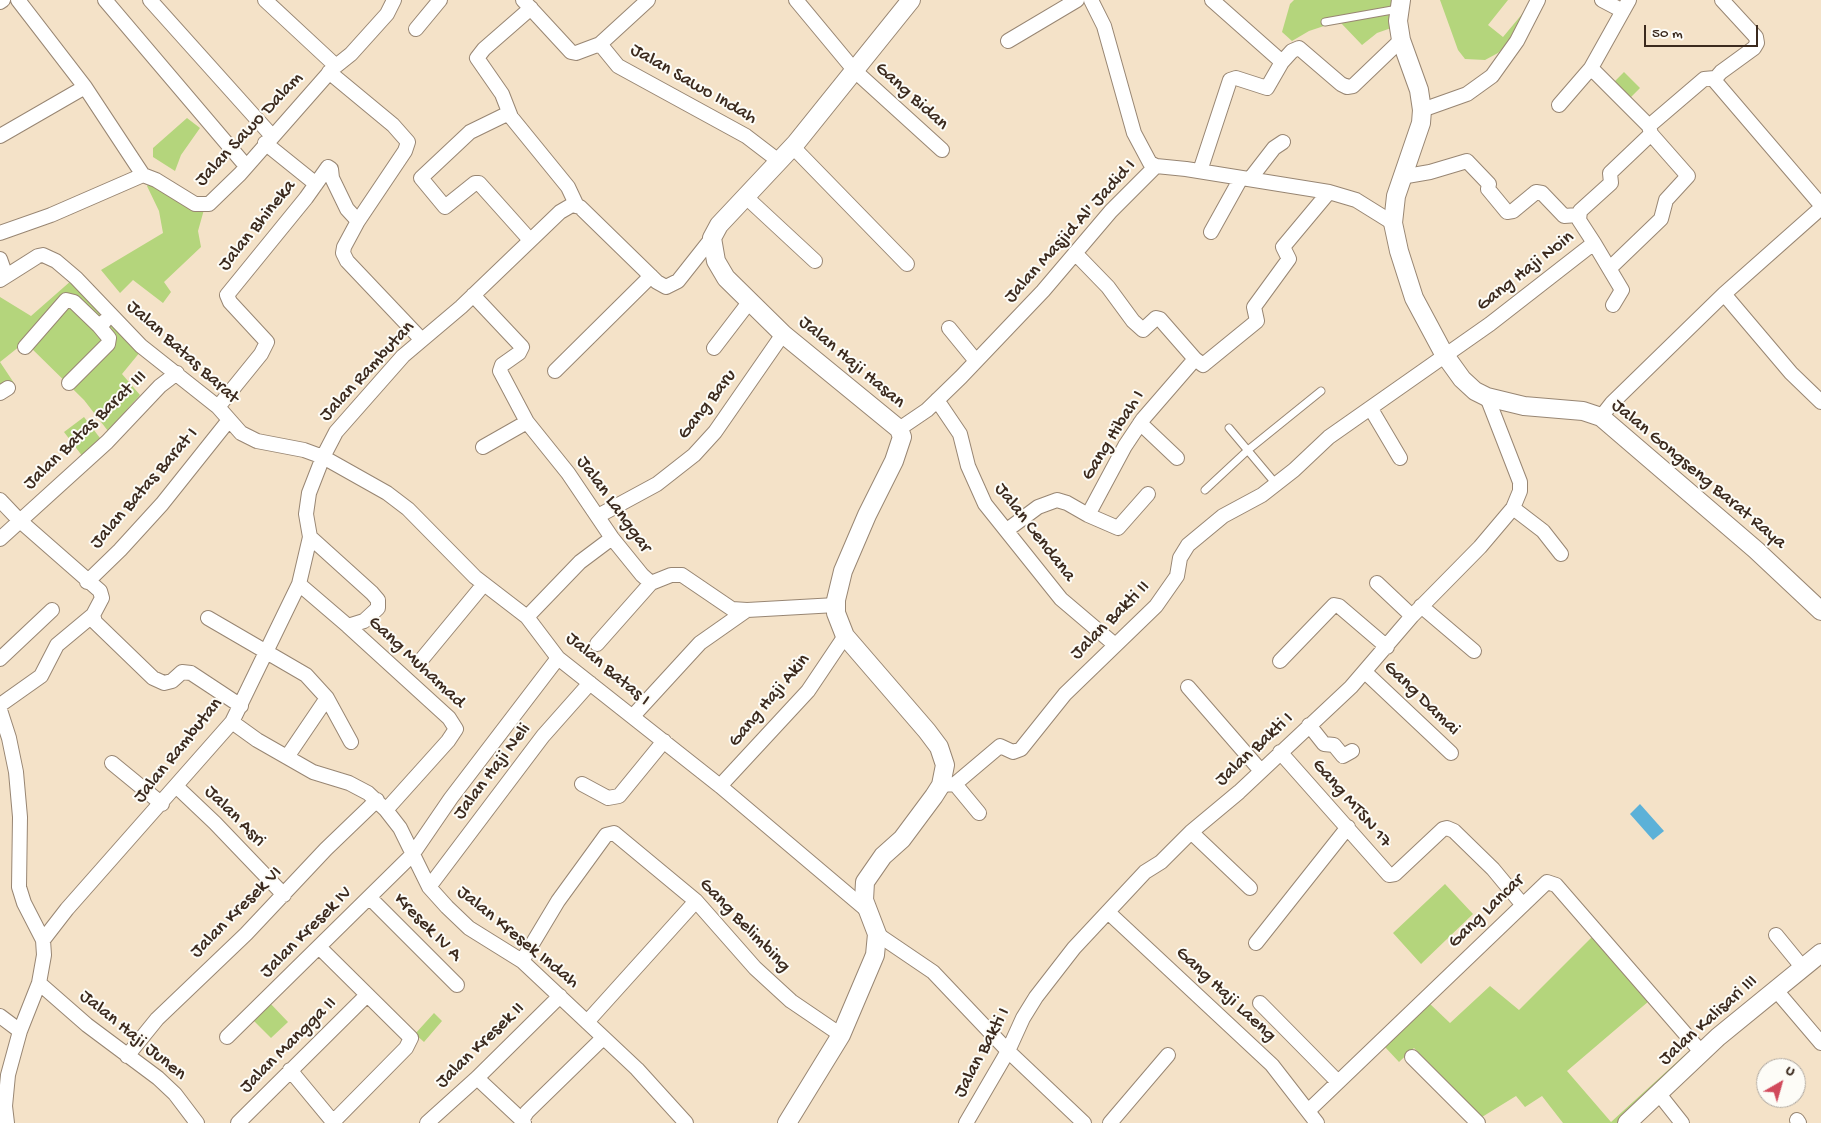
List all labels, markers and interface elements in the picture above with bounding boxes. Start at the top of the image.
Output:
scale bar [1646,15,1760,47]
text: 50 m [1652,25,1683,43]
street label: Jalan Sawo Indah [625,39,761,131]
street label: Gang Bidan [869,58,953,136]
street label: Jalan Sawo Dalam [191,68,309,192]
street label: Jalan Masjid Al' Jadid I [1000,155,1142,309]
street label: Jalan Bhineka [214,176,302,276]
street label: Gang Haji Noin [1473,227,1579,317]
street label: Jalan Batas Barat [121,296,243,410]
street label: Jalan Haji Hasan [793,312,909,414]
street label: Jalan Rambutan [316,317,420,427]
street label: Gang Baru [674,365,742,445]
street label: Jalan Batas Barat III [20,366,152,496]
street label: Gang Hibah I [1077,387,1151,485]
street label: Jalan Gongseng Barat Raya [1606,395,1790,555]
street label: Jalan Batas Barat I [86,424,204,554]
street label: Jalan Langgar [570,452,656,558]
street label: Jalan Cendana [988,479,1080,587]
street label: Jalan Bakti II [1066,576,1156,666]
street label: Gang Muhamad [363,612,469,714]
street label: Jalan Batas I [560,628,654,712]
street label: Gang Haji Akin [724,650,816,752]
street label: Gang Damai [1378,657,1464,741]
street label: Jalan Rambutan [130,694,228,808]
street label: Jalan Bakti I [1211,708,1299,792]
street label: Jalan Haji Neli [449,719,537,825]
street label: Gang MTSN 17 [1306,755,1396,853]
street label: Jalan Asri [198,781,270,853]
street label: Jalan Kresek VI [186,862,288,964]
street label: Gang Lancar [1444,870,1530,954]
street label: Gang Belimbing [693,874,795,978]
street label: Jalan Kresek IV [256,882,358,984]
street label: Jalan Kresek Indah [451,882,583,994]
street label: Kresek IV A [388,889,466,967]
street label: Gang Haji Laeng [1170,942,1280,1048]
street label: Jalan Kalisari III [1655,971,1763,1071]
street label: Jalan Haji Junen [74,986,190,1086]
street label: Jalan Mangga II [236,993,342,1099]
street label: Jalan Kresek II [432,998,530,1094]
street label: Jalan Bakti I [950,1004,1016,1102]
north arrow [1756,1058,1806,1108]
text: U [1782,1062,1798,1081]

